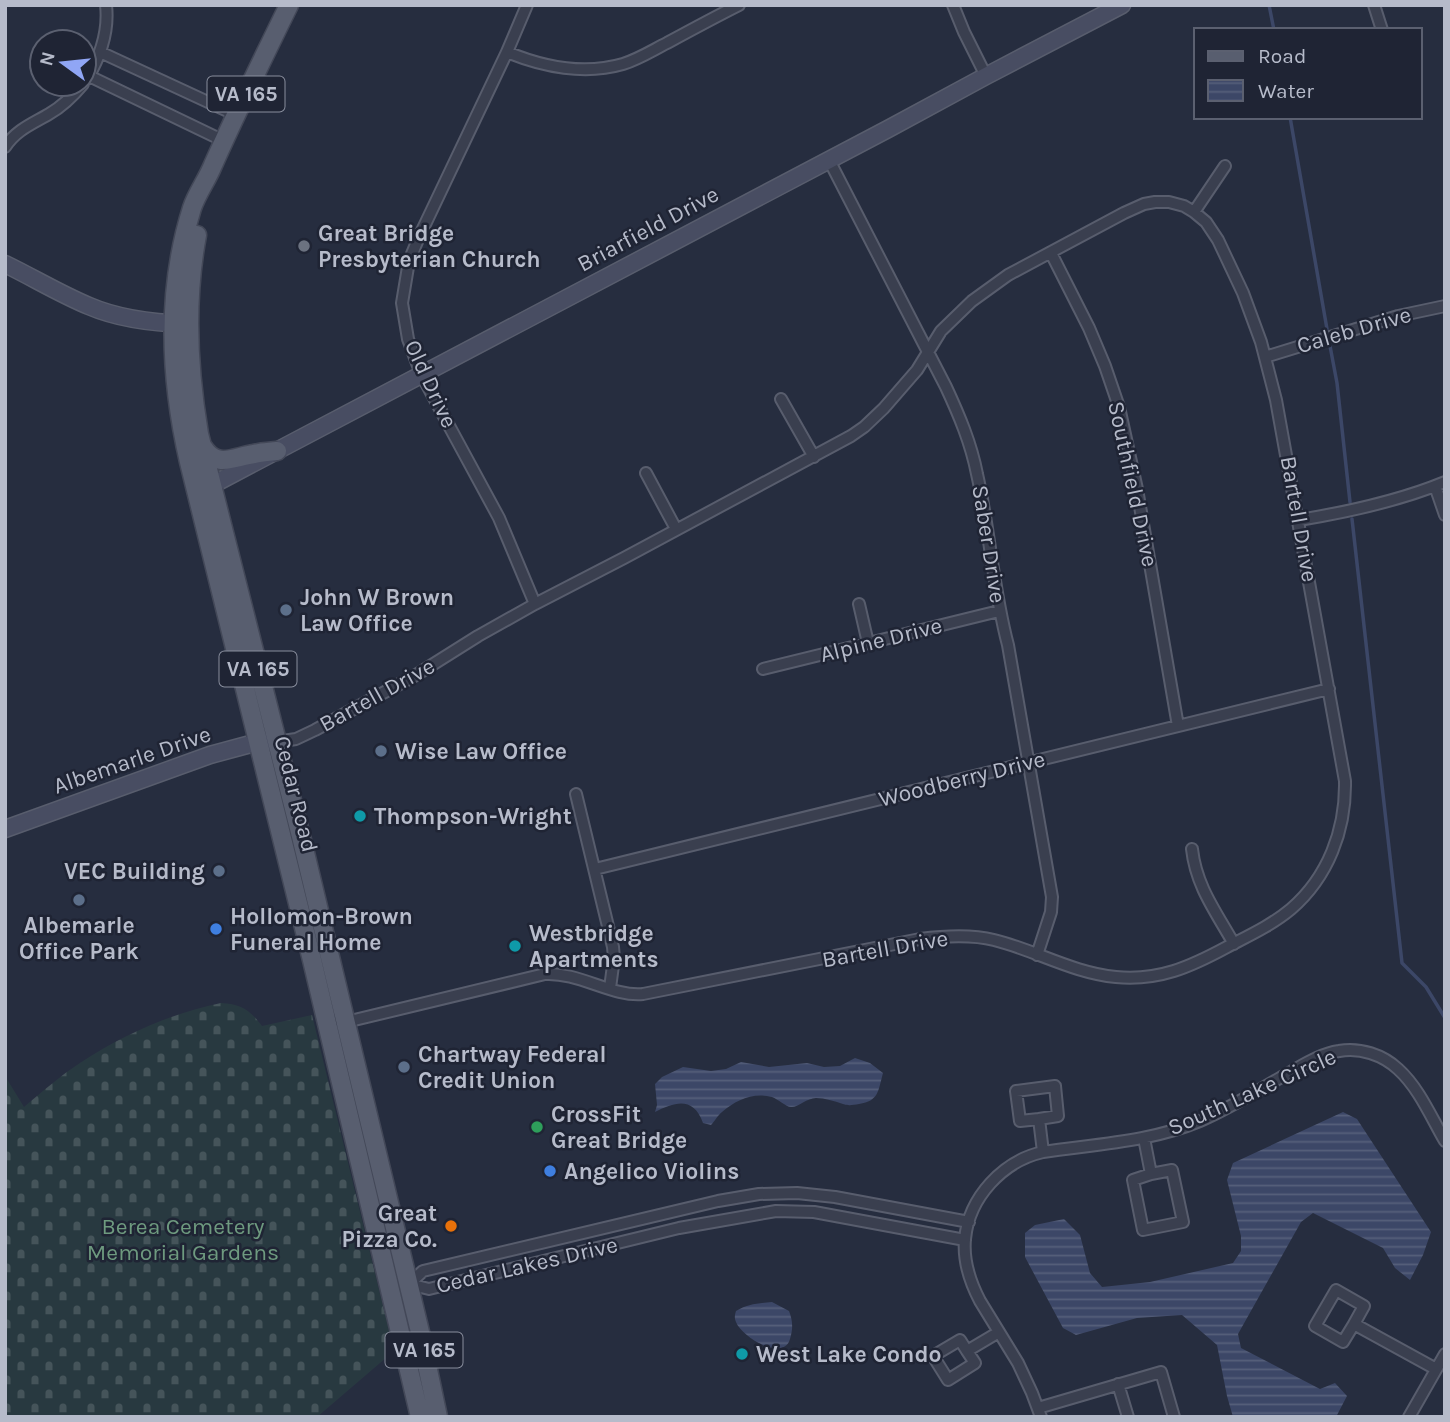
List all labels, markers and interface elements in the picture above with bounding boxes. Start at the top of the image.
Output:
north arrow [28,28,98,98]
legend [1194,28,1422,119]
text: Road [1258,44,1306,68]
text: N [35,49,60,68]
road number: VA 165 [208,76,284,112]
text: Water [1258,79,1314,103]
street label: Briarfield Drive [573,180,723,278]
place label: Great Bridge Presbyterian Church [318,220,541,273]
marker: Great Bridge Presbyterian Church [296,238,312,254]
street label: Caleb Drive [1294,301,1414,359]
street label: Old Drive [399,336,463,432]
street label: Southfield Drive [1102,399,1164,569]
street label: Bartell Drive [1275,454,1323,584]
street label: Saber Drive [966,483,1012,605]
place label: John W Brown Law Office [300,584,454,637]
marker: John W Brown Law Office [278,602,294,618]
street label: Alpine Drive [817,612,945,668]
road number: VA 165 [219,652,296,686]
street label: Bartell Drive [315,652,439,738]
street label: Albemarle Drive [50,720,214,800]
street label: Cedar Road [269,733,323,855]
place label: Wise Law Office [395,738,567,765]
marker: Wise Law Office [373,743,389,759]
street label: Woodberry Drive [876,745,1048,813]
place label: Thompson-Wright [374,803,572,830]
marker: Thompson-Wright [352,808,368,824]
place label: VEC Building [64,858,205,885]
marker: VEC Building [211,863,227,879]
marker: Albemarle Office Park [71,892,87,908]
place label: Hollomon-Brown Funeral Home [230,903,413,956]
place label: Albemarle Office Park [19,912,139,965]
place label: Westbridge Apartments [529,920,659,973]
marker: Hollomon-Brown Funeral Home [208,921,224,937]
street label: Bartell Drive [820,925,950,973]
marker: Westbridge Apartments [507,938,523,954]
place label: Chartway Federal Credit Union [418,1041,607,1094]
street label: South Lake Circle [1164,1043,1340,1141]
marker: Chartway Federal Credit Union [396,1059,412,1075]
place label: CrossFit Great Bridge [551,1101,687,1154]
marker: CrossFit Great Bridge [529,1119,545,1135]
place label: Angelico Violins [564,1158,739,1185]
marker: Angelico Violins [542,1163,558,1179]
place label: Great Pizza Co. [342,1200,437,1253]
park label: Berea Cemetery Memorial Gardens [87,1213,279,1266]
marker: Great Pizza Co. [443,1218,459,1234]
street label: Cedar Lakes Drive [434,1231,620,1299]
road number: VA 165 [386,1332,462,1368]
place label: West Lake Condo [756,1341,942,1368]
marker: West Lake Condo [734,1346,750,1362]

